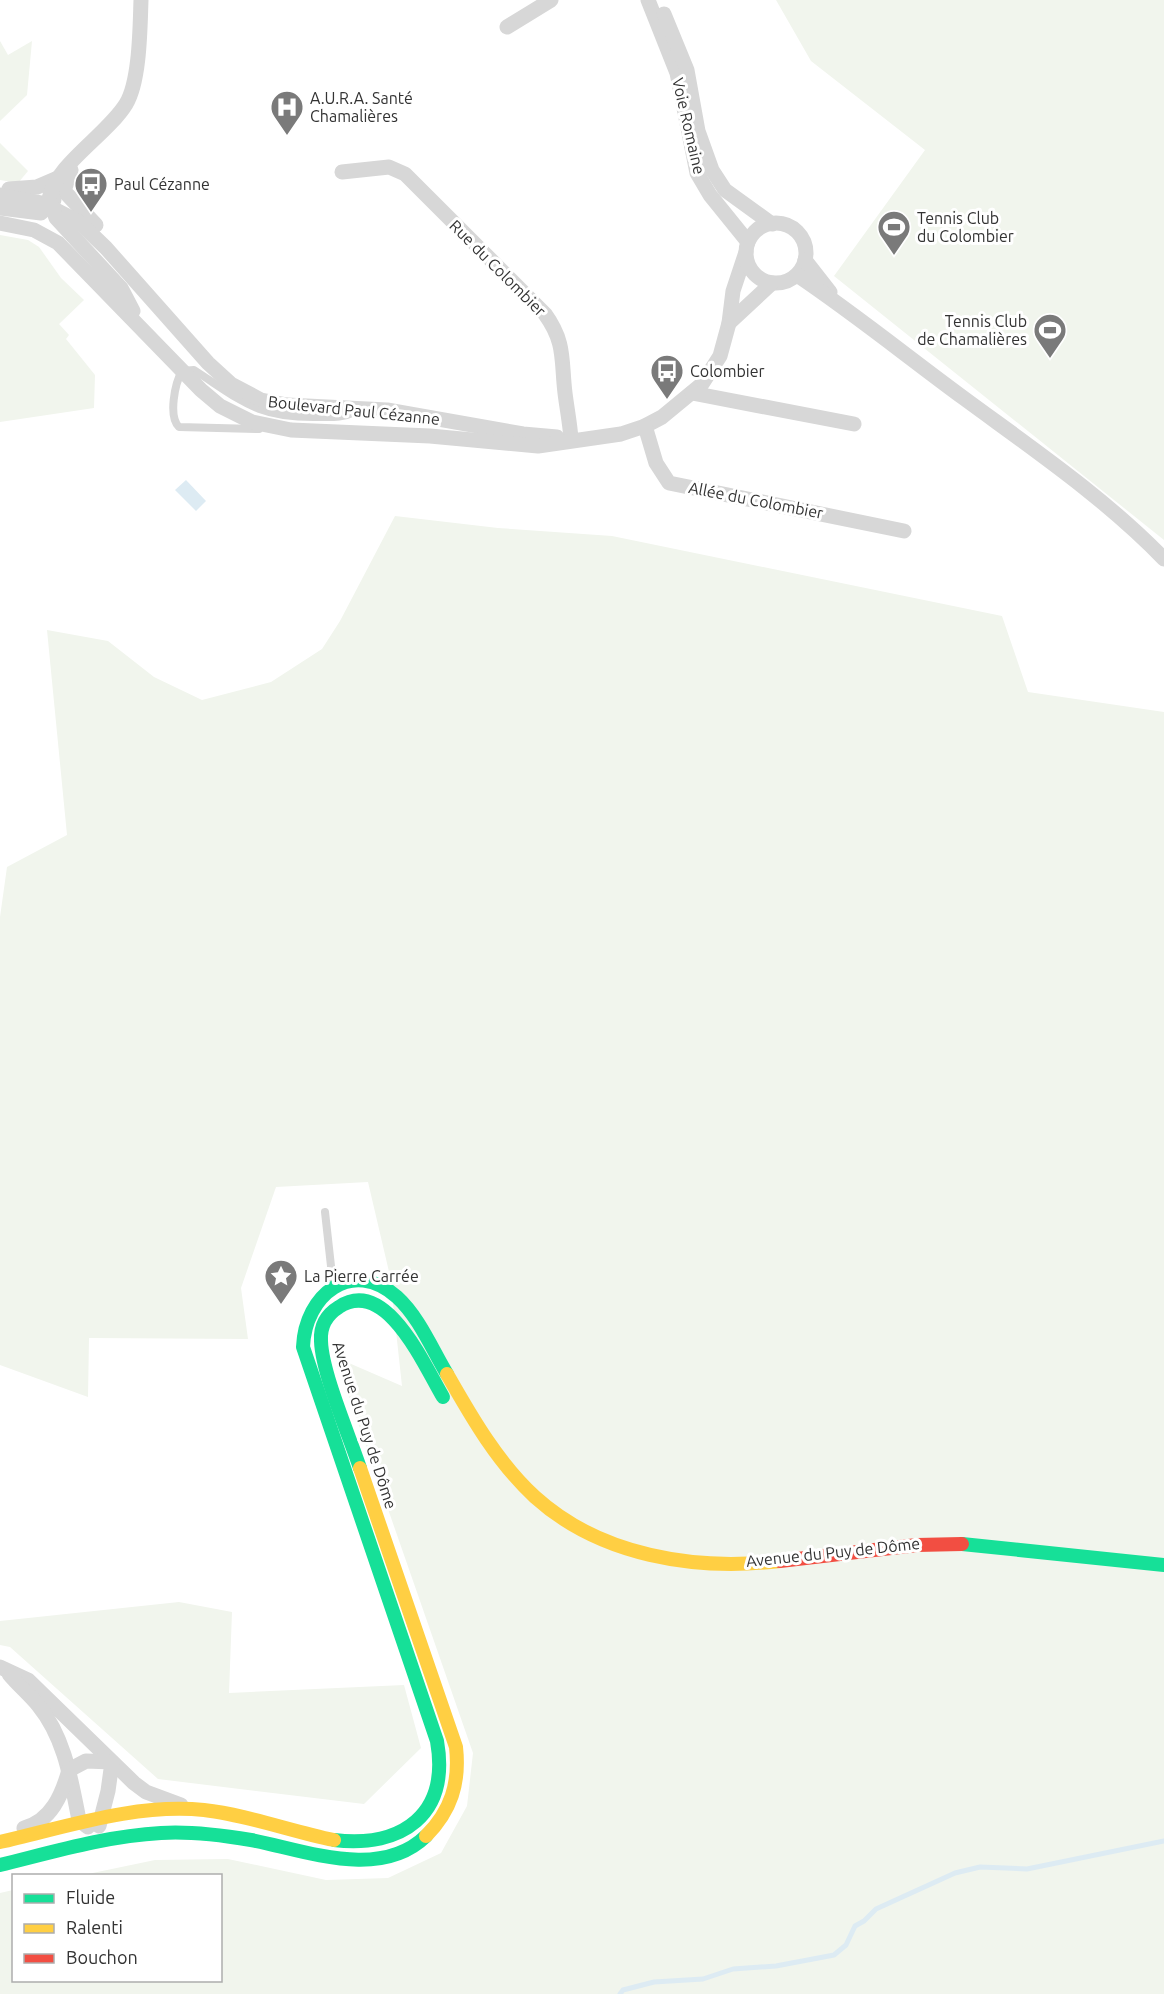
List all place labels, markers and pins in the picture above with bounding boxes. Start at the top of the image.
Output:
hospital icon: A.U.R.A. Santé Chamalières [269,89,305,136]
place label: A.U.R.A. Santé Chamalières [310,89,413,125]
bus stop icon: Paul Cézanne [73,166,109,213]
place label: Paul Cézanne [114,175,210,193]
sports icon: Tennis Club du Colombier [876,209,912,256]
place label: Tennis Club du Colombier [917,209,1014,245]
place label: Tennis Club de Chamalières [917,312,1027,348]
sports icon: Tennis Club de Chamalières [1032,312,1068,359]
bus stop icon: Colombier [649,353,685,400]
place label: Colombier [690,362,765,380]
place icon: La Pierre Carrée [263,1258,299,1305]
place label: La Pierre Carrée [304,1267,419,1285]

